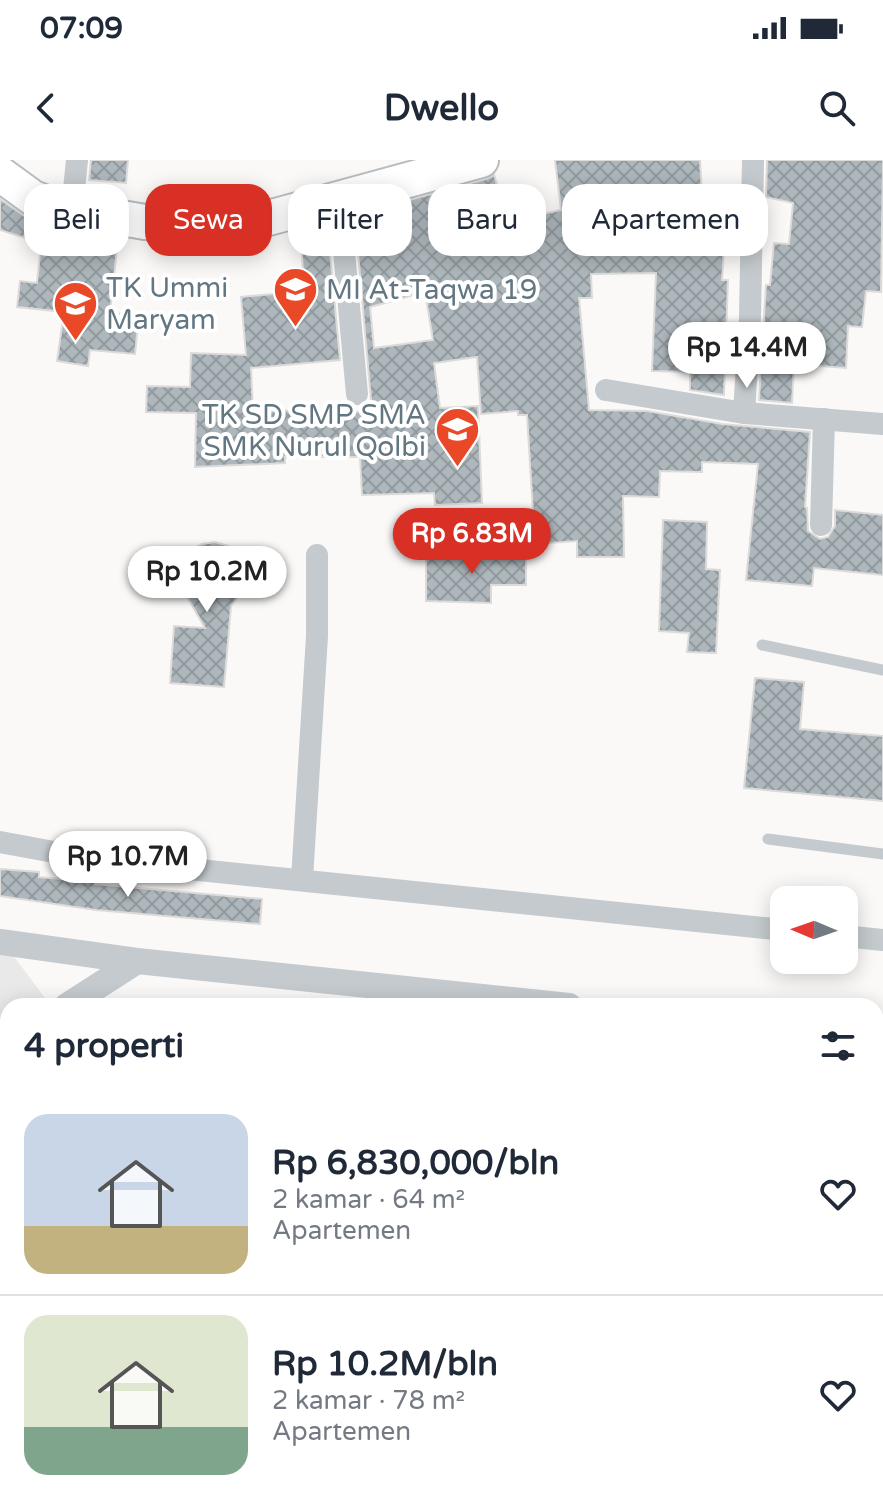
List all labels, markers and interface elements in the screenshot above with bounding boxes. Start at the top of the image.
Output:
text: 07:09 [40,10,123,47]
icon: back [24,86,68,130]
icon: search [815,86,859,130]
text: Dwello [384,87,499,130]
chip: Beli [24,184,129,256]
chip: Sewa [145,184,272,256]
chip: Filter [288,184,412,256]
chip: Baru [428,184,546,256]
chip: Apartemen [562,184,768,256]
school or university icon: MI At-Taqwa 19 [271,265,319,328]
place label: TK Ummi Maryam [106,271,228,337]
place label: MI At-Taqwa 19 [326,273,537,307]
school or university icon: TK Ummi Maryam [51,279,99,342]
pin: Rp 14.4M [664,322,830,390]
text: Rp 14.4M [686,332,808,363]
place label: TK SD SMP SMA SMK Nurul Qolbi [202,398,426,464]
school or university icon: TK SD SMP SMA SMK Nurul Qolbi [433,406,481,469]
pin: Rp 6.83M [389,508,555,576]
text: Rp 6.83M [411,518,533,549]
pin: Rp 10.2M [124,546,290,614]
text: Rp 10.2M [146,556,268,587]
pin: Rp 10.7M [45,831,211,899]
text: Rp 10.7M [67,841,189,872]
north arrow [770,886,858,974]
map controls [770,886,858,974]
icon: filters [816,1024,860,1068]
text: 4 properti [24,1026,184,1067]
text: Rp 6,830,000/bln [272,1143,559,1184]
icon: home [88,1146,184,1242]
icon: heart [816,1172,860,1216]
text: 2 kamar · 64 m² [272,1184,465,1215]
text: Apartemen [272,1215,411,1246]
text: Rp 10.2M/bln [272,1344,498,1385]
icon: home [88,1347,184,1443]
icon: heart [816,1373,860,1417]
text: 2 kamar · 78 m² [272,1385,465,1416]
text: Apartemen [272,1416,411,1447]

